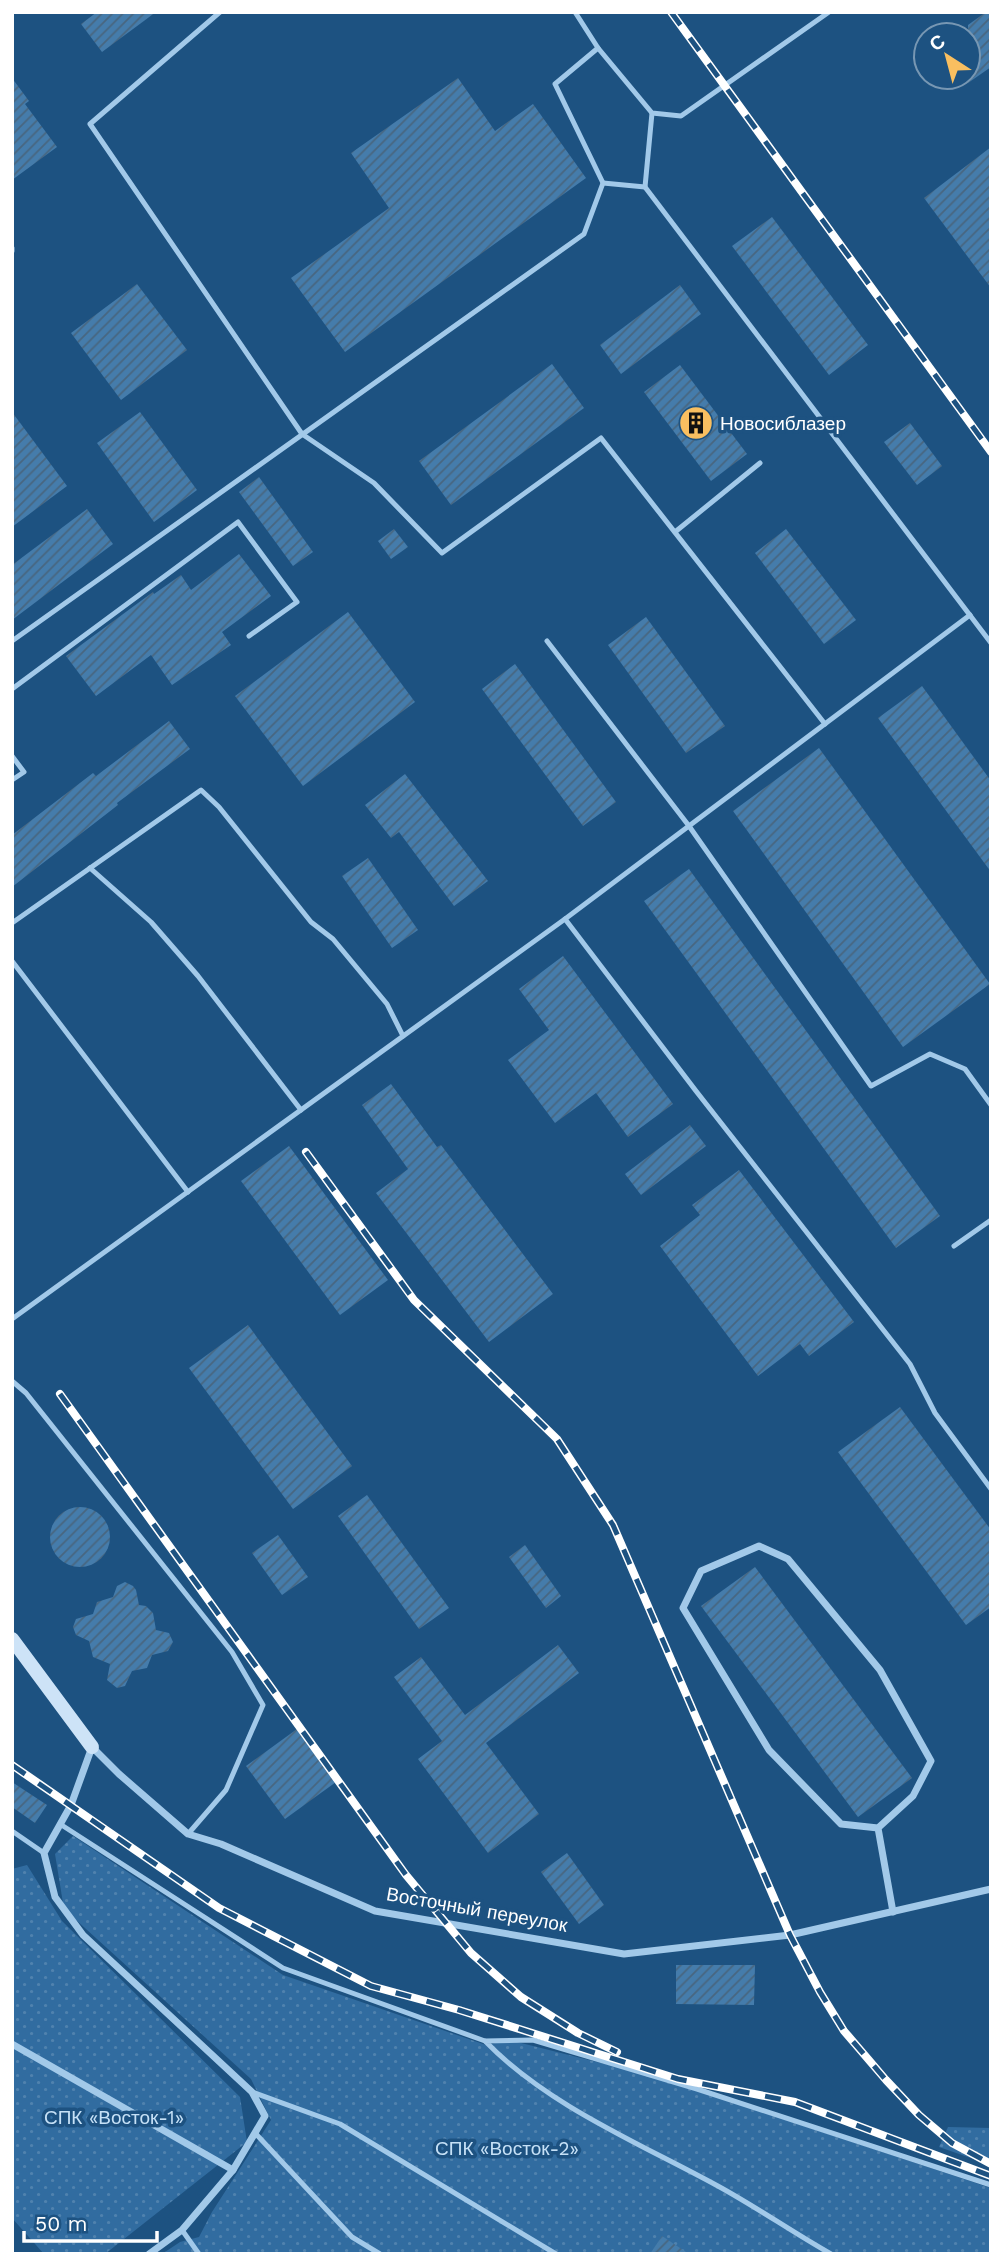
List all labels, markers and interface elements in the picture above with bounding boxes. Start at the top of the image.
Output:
north arrow [912,21,982,91]
text: С [925,29,950,56]
building icon: Новосиблазер [677,404,715,442]
place label: Новосиблазер [720,412,846,435]
street label: Восточный переулок [385,1882,570,1937]
park label: СПК «Восток-1» [44,2106,184,2129]
park label: СПК «Восток-2» [435,2137,579,2160]
scale bar [24,2200,158,2244]
text: 50 m [35,2211,87,2236]

